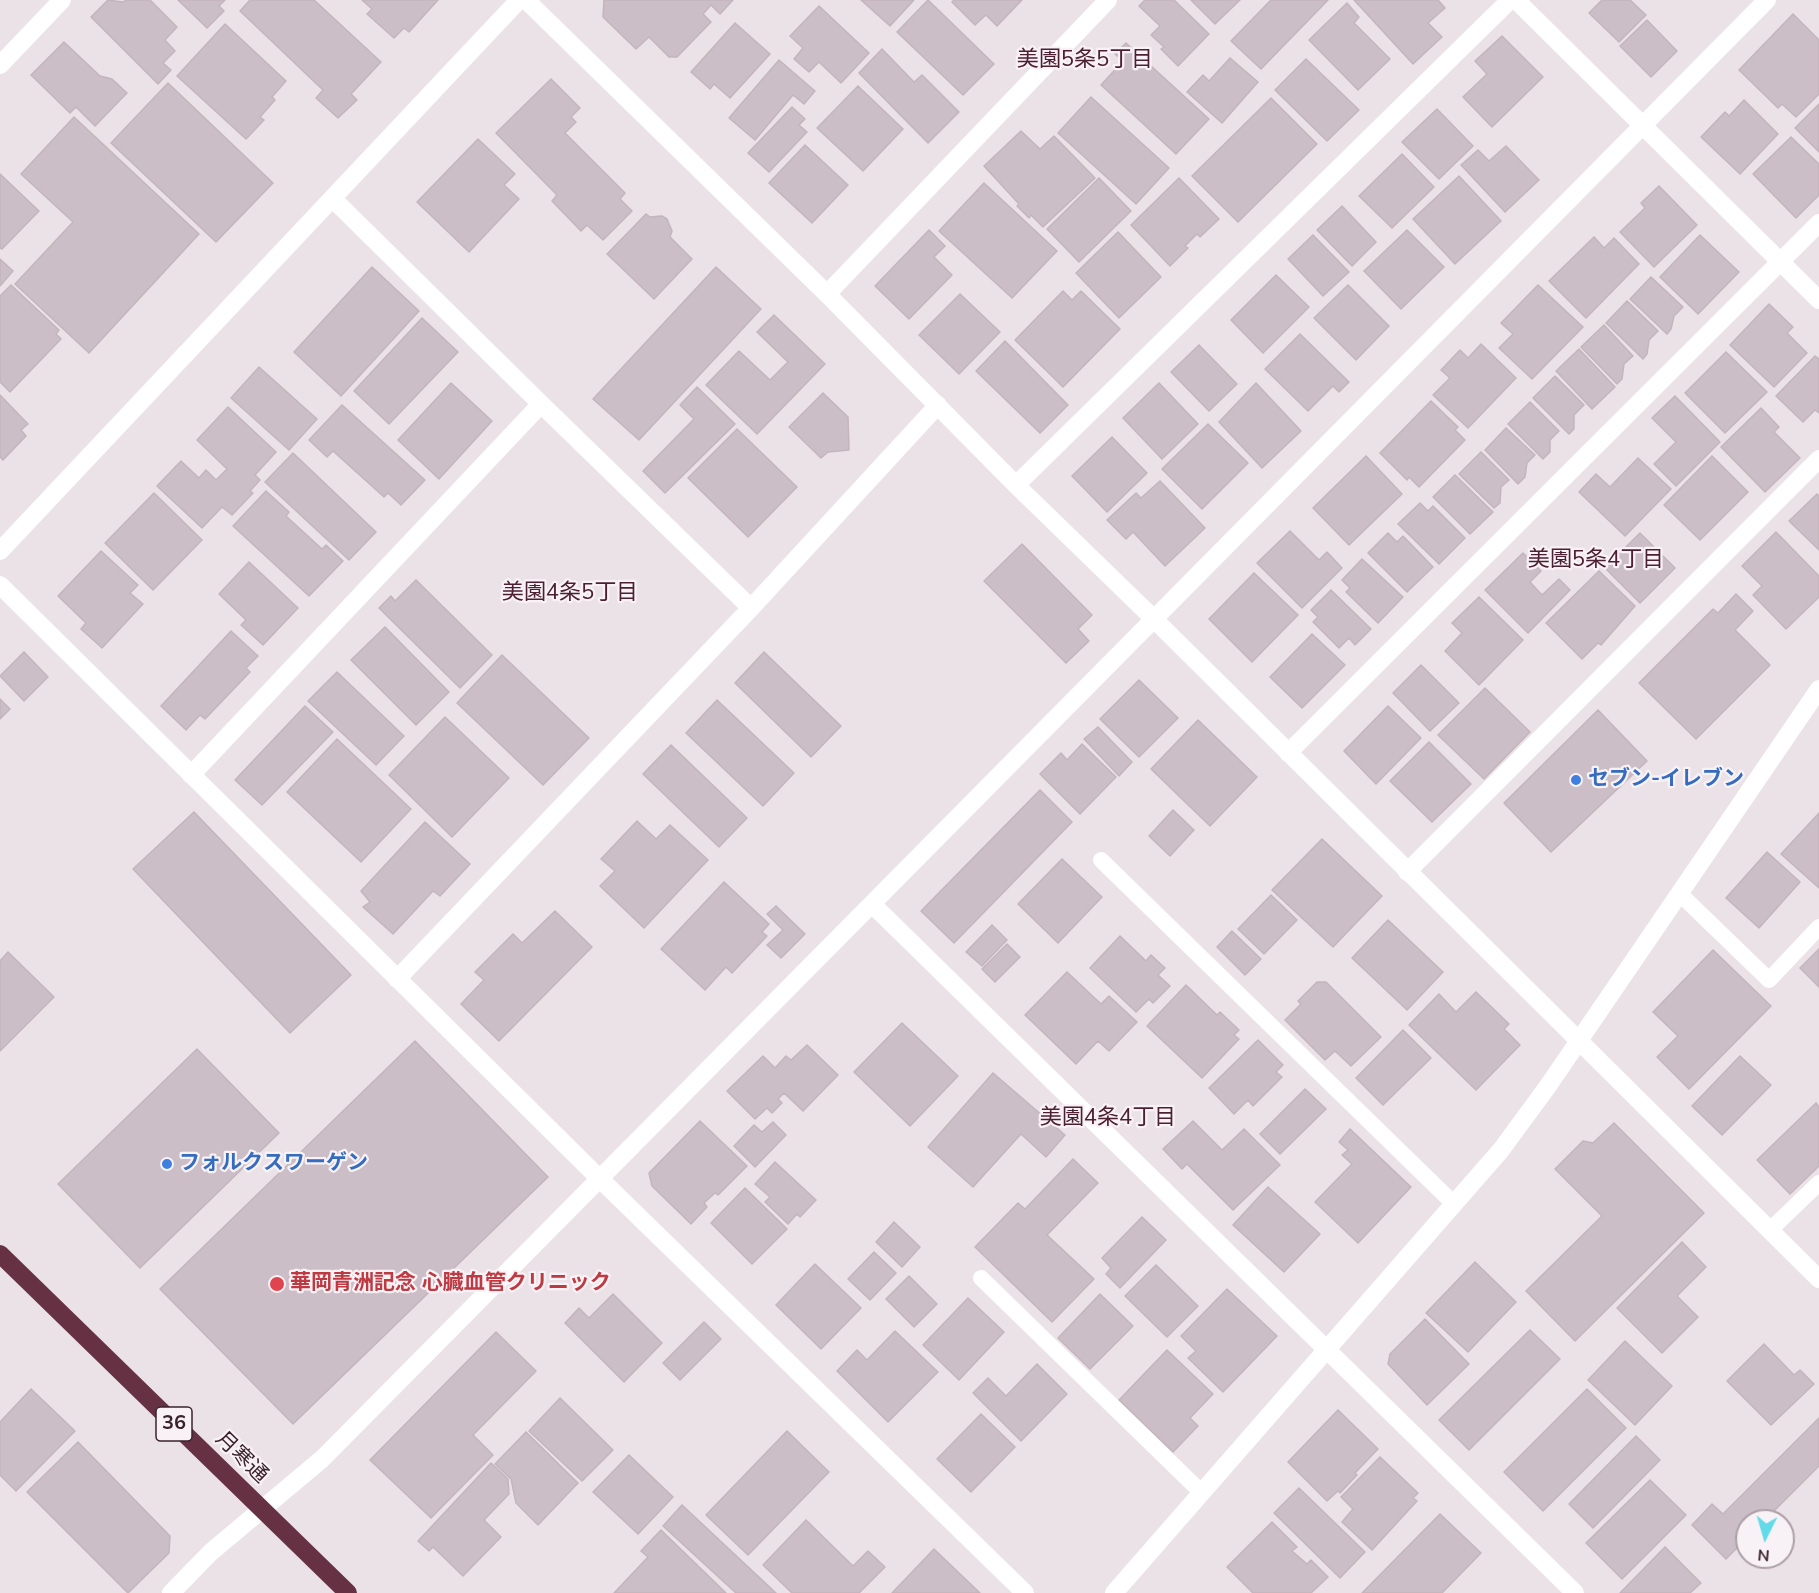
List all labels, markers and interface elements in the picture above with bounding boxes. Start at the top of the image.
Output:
district label: 美園5条5丁目 [1017,48,1153,74]
district label: 美園5条4丁目 [1528,548,1664,574]
district label: 美園4条5丁目 [502,581,638,607]
place label: セブン-イレブン [1588,767,1744,793]
marker: セブン-イレブン [1569,773,1583,787]
district label: 美園4条4丁目 [1040,1106,1176,1132]
place label: フォルクスワーゲン [179,1151,368,1177]
marker: フォルクスワーゲン [160,1157,174,1171]
place label: 華岡青洲記念 心臓血管クリニック [290,1271,611,1297]
marker: 華岡青洲記念 心臓血管クリニック [268,1275,286,1293]
road number: 36 [156,1407,192,1441]
street label: 月寒通 [210,1427,272,1489]
north arrow [1735,1509,1795,1569]
text: N [1757,1543,1771,1566]

